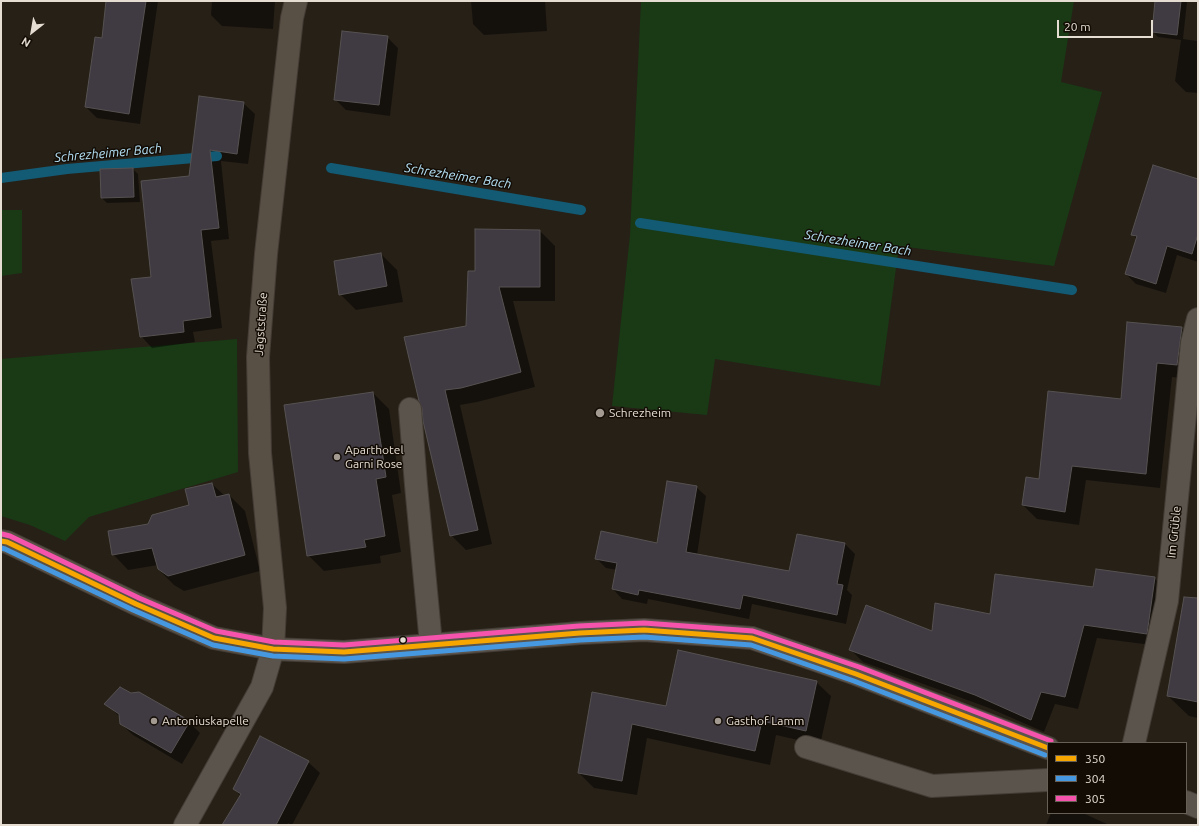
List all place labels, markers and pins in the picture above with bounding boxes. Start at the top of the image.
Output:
place label: Schrezheim [609,406,671,420]
marker: Schrezheim [594,407,606,419]
place label: Aparthotel Garni Rose [345,443,404,471]
marker: Aparthotel Garni Rose [332,452,342,462]
unlabelled marker [398,635,408,645]
place label: Antoniuskapelle [162,714,249,728]
place label: Gasthof Lamm [726,714,804,728]
marker: Antoniuskapelle [149,716,159,726]
marker: Gasthof Lamm [713,716,723,726]

